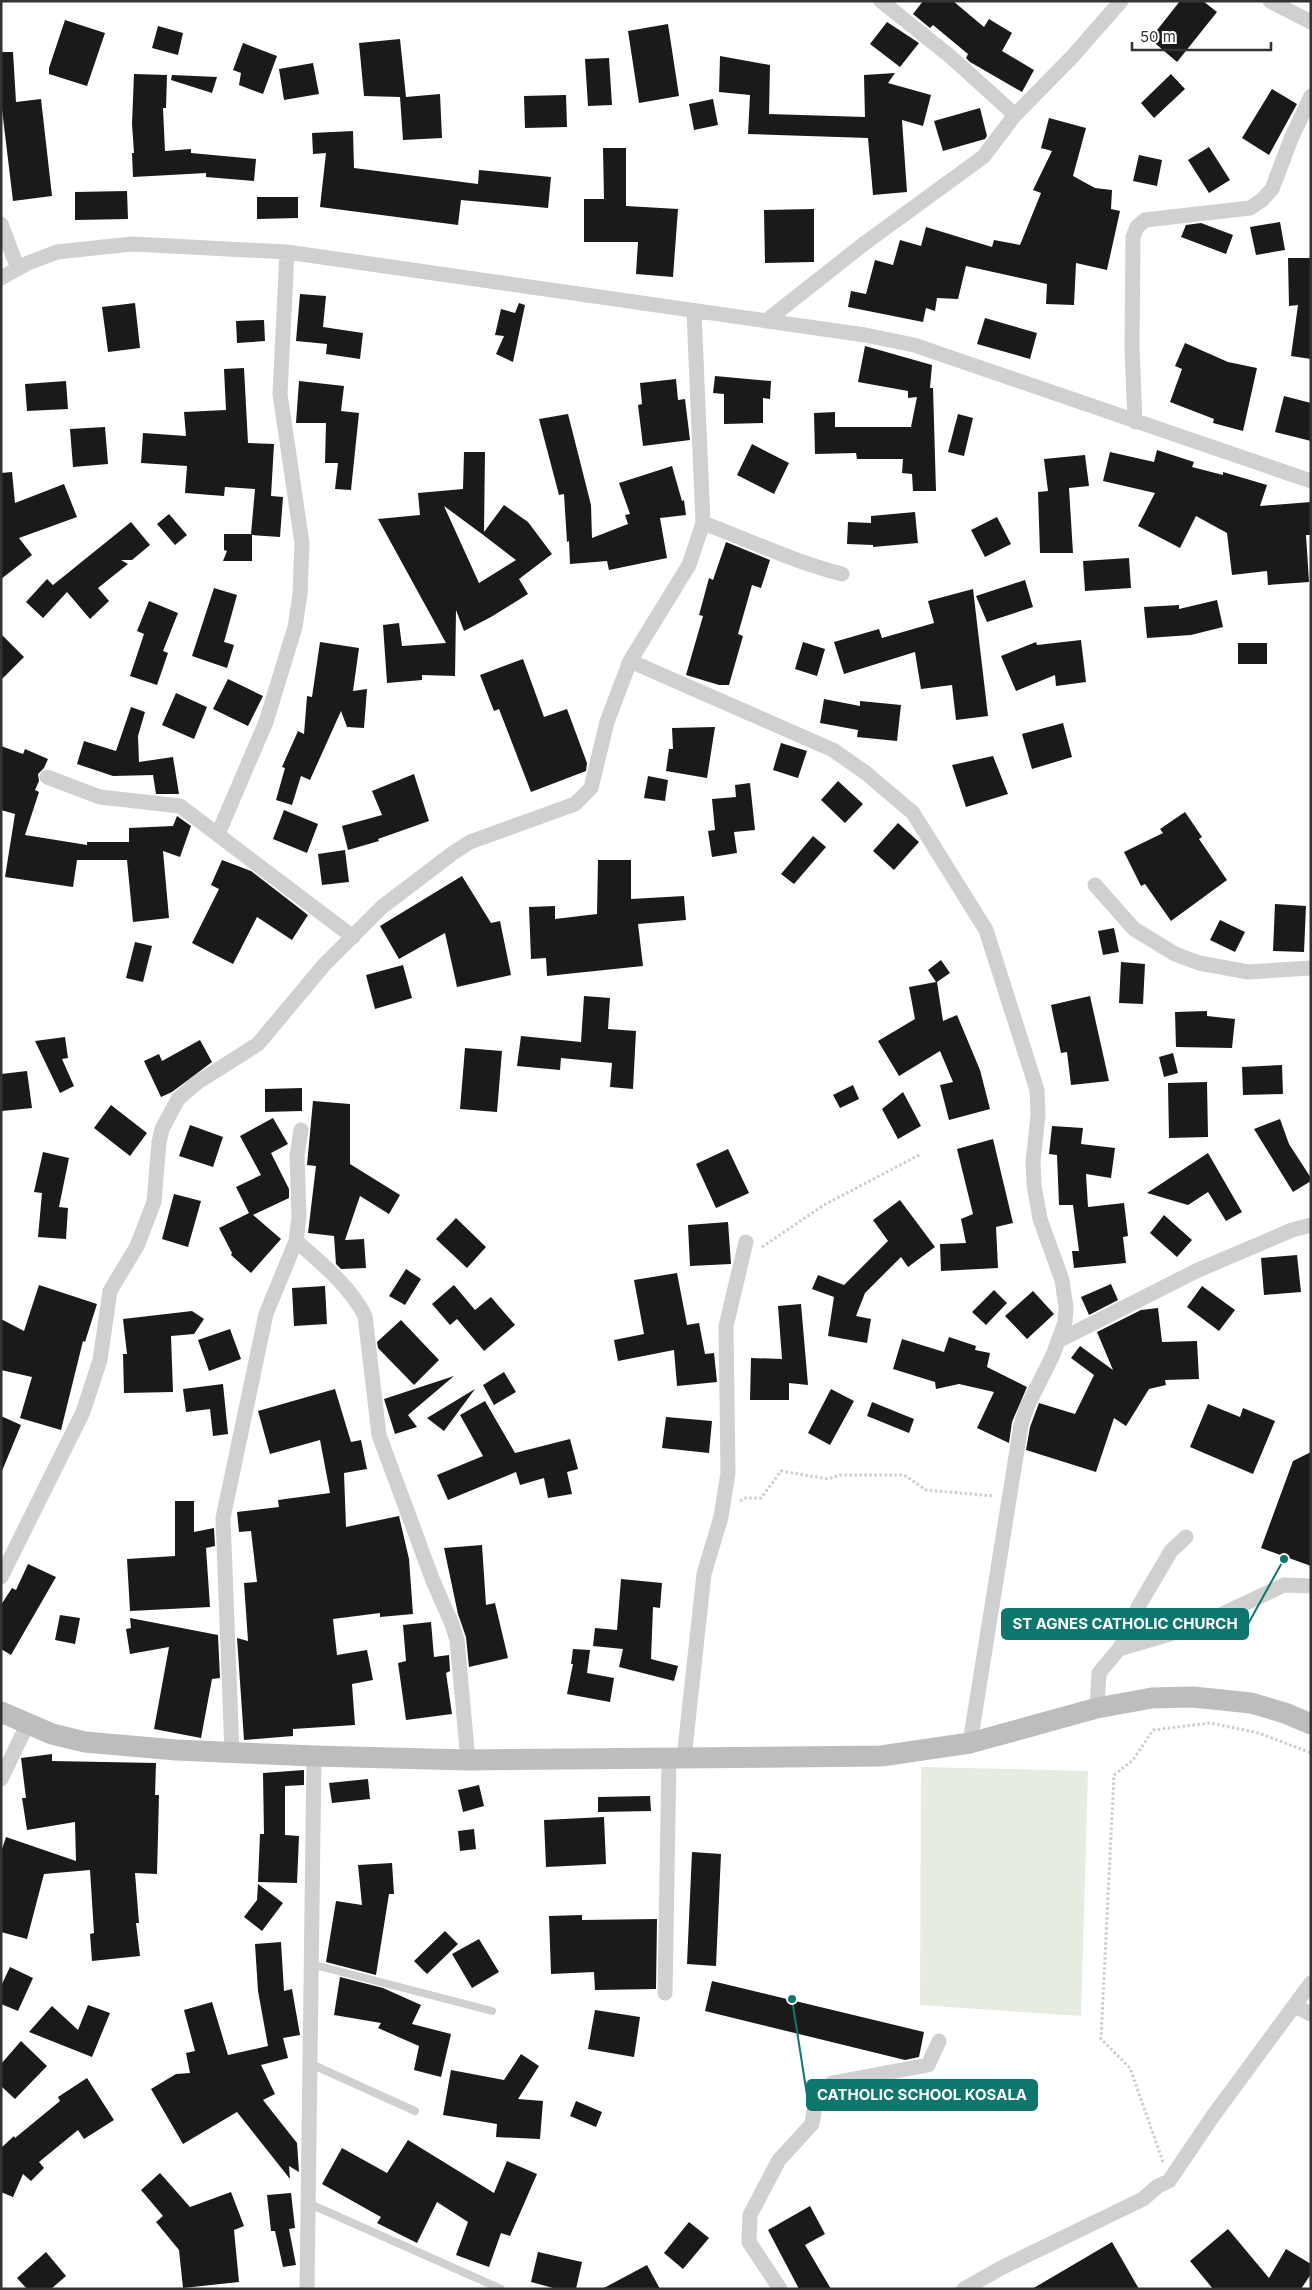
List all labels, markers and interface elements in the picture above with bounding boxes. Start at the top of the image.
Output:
scale bar [1132,20,1271,52]
text: 50 m [1140,27,1176,46]
callout: ST AGNES CATHOLIC CHURCH [1002,1609,1248,1639]
text: ST AGNES CATHOLIC CHURCH [1012,1614,1238,1633]
callout: CATHOLIC SCHOOL KOSALA [807,2080,1037,2110]
text: CATHOLIC SCHOOL KOSALA [817,2085,1027,2104]

